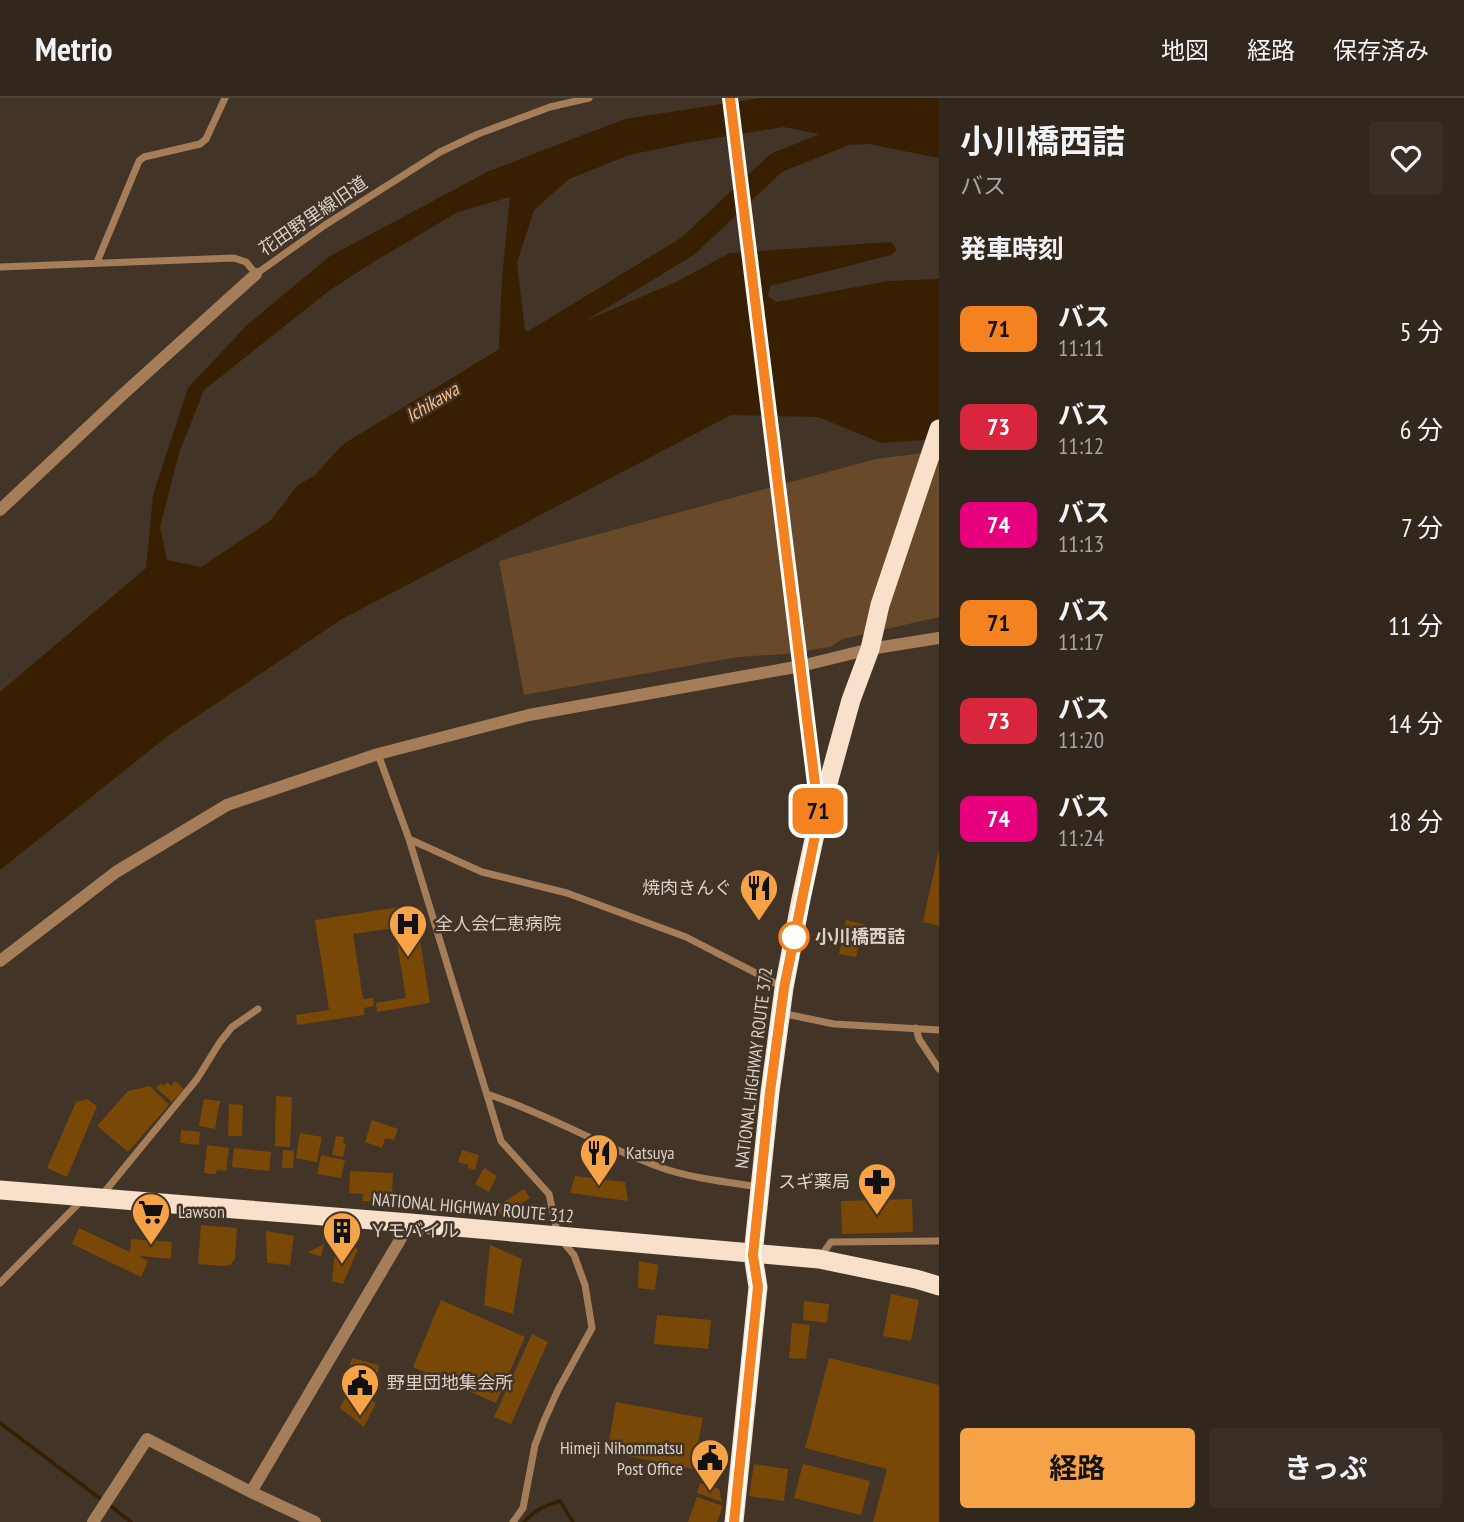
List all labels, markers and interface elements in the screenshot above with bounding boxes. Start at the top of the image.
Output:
text: Metrio [35,27,112,70]
text: 地図 [1161,35,1209,66]
text: 経路 [1247,35,1295,66]
text: 保存済み [1333,35,1429,66]
text: 小川橋西詰 [960,119,1125,162]
button: heart [1369,121,1443,195]
street label: 花田野里線旧道 [254,171,371,260]
text: バス [960,171,1006,200]
text: 発車時刻 [960,232,1064,265]
text: バス [1058,300,1110,333]
text: 71 [987,313,1010,344]
text: 5 分 [1400,315,1443,348]
text: 11:11 [1058,333,1104,362]
water label: Ichikawa [401,376,464,427]
text: バス [1058,398,1110,431]
text: 73 [987,411,1010,442]
text: 6 分 [1400,413,1443,446]
text: 11:12 [1058,431,1104,460]
text: バス [1058,496,1110,529]
text: 74 [987,509,1010,540]
text: 7 分 [1401,511,1443,544]
text: 11:13 [1058,529,1104,558]
text: バス [1058,594,1110,627]
text: 71 [987,607,1010,638]
text: 11 分 [1388,609,1443,642]
text: 11:17 [1058,627,1104,656]
text: バス [1058,692,1110,725]
text: 73 [987,705,1010,736]
text: 14 分 [1388,707,1443,740]
text: 11:20 [1058,725,1104,754]
line badge: 71 [786,788,850,834]
text: バス [1058,790,1110,823]
text: 71 [807,795,829,826]
text: 74 [987,803,1010,834]
text: 18 分 [1388,805,1443,838]
text: 11:24 [1058,823,1104,852]
restaurant icon: 焼肉きんぐ [738,867,780,922]
place label: 焼肉きんぐ [642,876,732,899]
hospital icon: 全人会仁恵病院 [387,903,429,958]
place label: 全人会仁恵病院 [435,912,561,935]
marker: 小川橋西詰 [779,922,809,952]
place label: 小川橋西詰 [815,925,905,948]
street label: NATIONAL HIGHWAY ROUTE 372 [730,966,777,1170]
restaurant icon: Katsuya [578,1132,620,1187]
place label: Katsuya [626,1141,675,1164]
pharmacy icon: スギ薬局 [856,1161,898,1216]
place label: スギ薬局 [778,1170,850,1193]
street label: NATIONAL HIGHWAY ROUTE 312 [371,1187,575,1228]
supermarket icon: Lawson [130,1191,172,1246]
place label: Lawson [178,1200,225,1223]
building icon: Ｙモバイル [321,1210,363,1265]
place label: Ｙモバイル [369,1219,459,1242]
public building icon: 野里団地集会所 [339,1362,381,1417]
place label: 野里団地集会所 [387,1371,513,1394]
button: 経路 [960,1428,1195,1508]
button: きっぷ [1209,1428,1443,1508]
place label: Himeji Nihommatsu Post Office [560,1436,683,1480]
public building icon: Himeji Nihommatsu Post Office [689,1437,731,1492]

